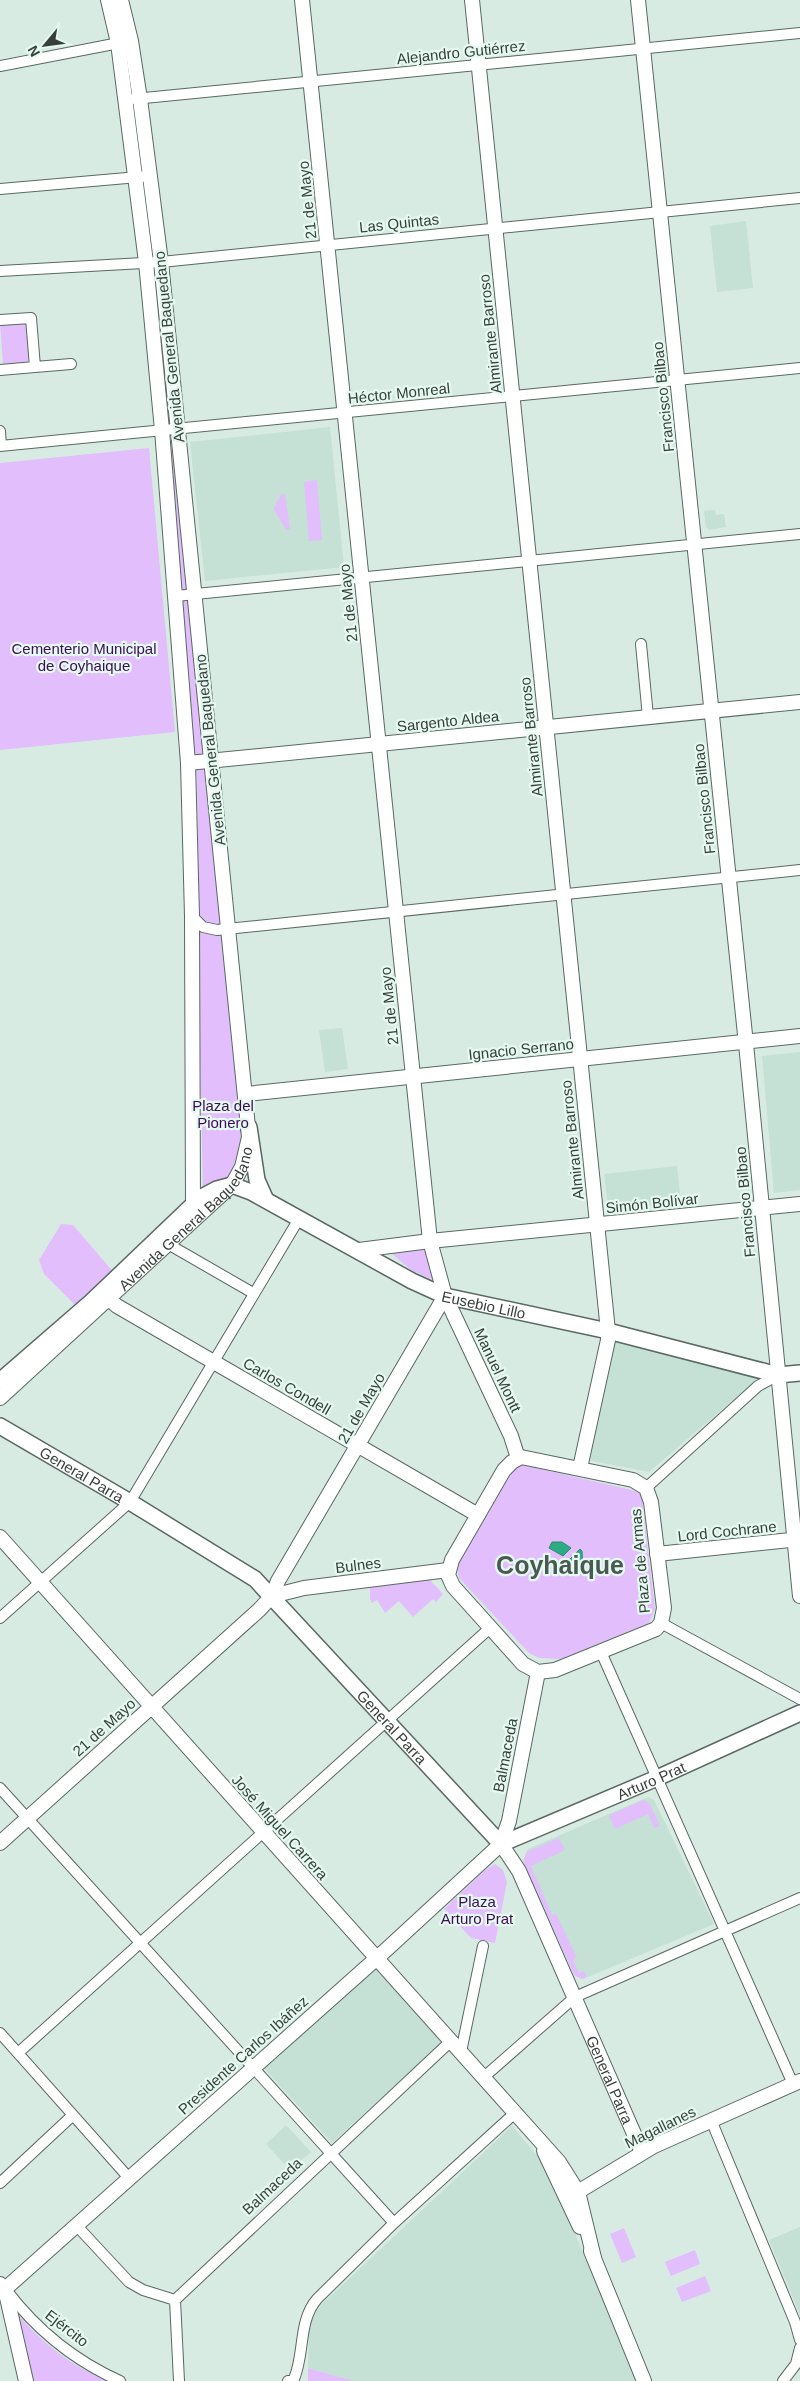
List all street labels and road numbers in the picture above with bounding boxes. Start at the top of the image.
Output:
street label: Alejandro Gutiérrez [396,37,526,67]
street label: 21 de Mayo [294,160,320,240]
street label: Las Quintas [358,210,440,236]
street label: Avenida General Baquedano [150,250,188,444]
street label: Almirante Barroso [475,273,505,395]
street label: Francisco Bilbao [649,341,677,453]
street label: Héctor Monreal [347,379,451,407]
street label: 21 de Mayo [335,563,361,643]
street label: Avenida General Baquedano [191,653,229,847]
street label: Almirante Barroso [516,676,546,798]
street label: Sargento Aldea [396,707,501,735]
street label: Francisco Bilbao [690,743,718,855]
street label: 21 de Mayo [376,966,402,1046]
street label: Ignacio Serrano [467,1035,575,1063]
street label: Almirante Barroso [557,1079,587,1201]
street label: Avenida General Baquedano [115,1145,255,1294]
street label: Francisco Bilbao [732,1146,758,1258]
street label: Simón Bolívar [605,1190,699,1216]
street label: Eusebio Lillo [440,1287,527,1322]
street label: Manuel Montt [471,1325,525,1416]
street label: Carlos Condell [240,1354,334,1418]
street label: 21 de Mayo [334,1370,388,1446]
street label: General Parra [37,1443,128,1505]
street label: Plaza de Armas [627,1508,653,1614]
street label: Lord Cochrane [677,1517,777,1545]
street label: Bulnes [334,1554,382,1576]
street label: General Parra [354,1686,431,1768]
street label: 21 de Mayo [69,1694,139,1760]
street label: Balmaceda [489,1716,521,1793]
street label: Arturo Prat [614,1758,689,1802]
street label: José Miguel Carrera [228,1771,332,1883]
street label: Presidente Carlos Ibáñez [175,1992,311,2118]
street label: General Parra [584,2033,637,2127]
street label: Magallanes [622,2103,698,2151]
street label: Balmaceda [239,2154,306,2218]
street label: Ejército [42,2306,92,2350]

